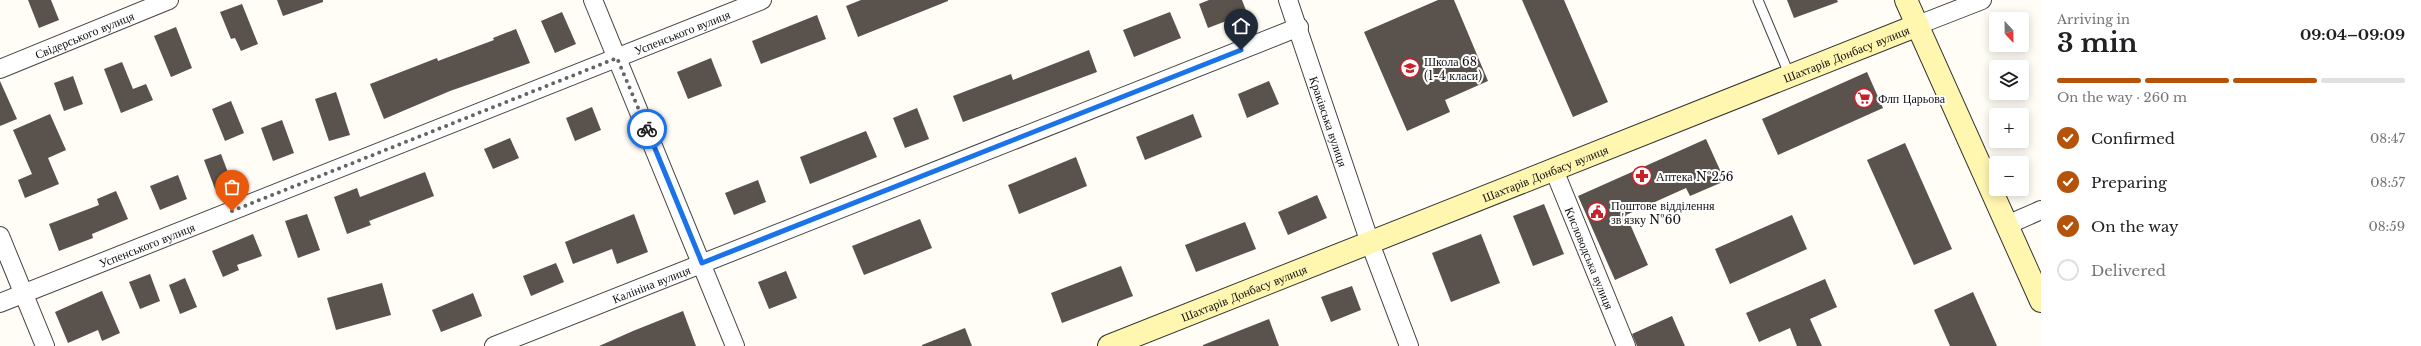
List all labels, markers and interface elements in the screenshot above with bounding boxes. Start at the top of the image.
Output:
street label: Успенського вулиця [632,6,733,58]
street label: Свідерського вулиця [32,8,136,62]
pin [1224,9,1258,50]
text: Arriving in [2057,11,2130,28]
north arrow [1989,12,2029,52]
map controls [1989,12,2029,196]
icon: home [1230,15,1252,37]
street label: Шахтарів Донбасу вулиця [1781,22,1912,85]
text: 09:04–09:09 [2300,25,2405,44]
text: 3 min [2057,27,2138,59]
place label: Школа 68 (1-4 класи) [1424,54,1482,83]
school or university icon: Школа 68 (1-4 класи) [1399,57,1421,79]
button: layers [1989,60,2029,100]
street label: Краківська вулиця [1307,74,1351,169]
supermarket icon: Флп Царьова [1853,87,1875,109]
text: On the way · 260 m [2057,89,2187,106]
place label: Флп Царьова [1878,91,1946,106]
button: + [1989,108,2029,148]
courier [627,109,667,149]
icon: bike [636,118,658,140]
icon: check [2057,127,2079,149]
text: Confirmed [2091,129,2175,148]
text: 08:47 [2370,130,2405,147]
street label: Шахтарів Донбасу вулиця [1480,141,1610,205]
button: − [1989,156,2029,196]
pharmacy icon: Аптека №256 [1631,165,1653,187]
place label: Аптека №256 [1656,169,1734,184]
pin [215,170,249,211]
icon: check [2057,171,2079,193]
text: Preparing [2091,173,2167,192]
text: 08:57 [2370,174,2405,191]
icon: bag [221,176,243,198]
place label: Поштове відділення зв'язку №60 [1611,198,1715,227]
public building icon: Поштове відділення зв'язку №60 [1586,201,1608,223]
street label: Кисловодська вулиця [1562,204,1618,312]
icon: check [2057,215,2079,237]
text: On the way [2091,217,2179,236]
text: 08:59 [2368,218,2405,235]
street label: Успенського вулиця [97,219,197,270]
street label: Калініна вулиця [610,261,693,306]
street label: Шахтарів Донбасу вулиця [1179,261,1309,324]
text: Delivered [2091,261,2166,280]

